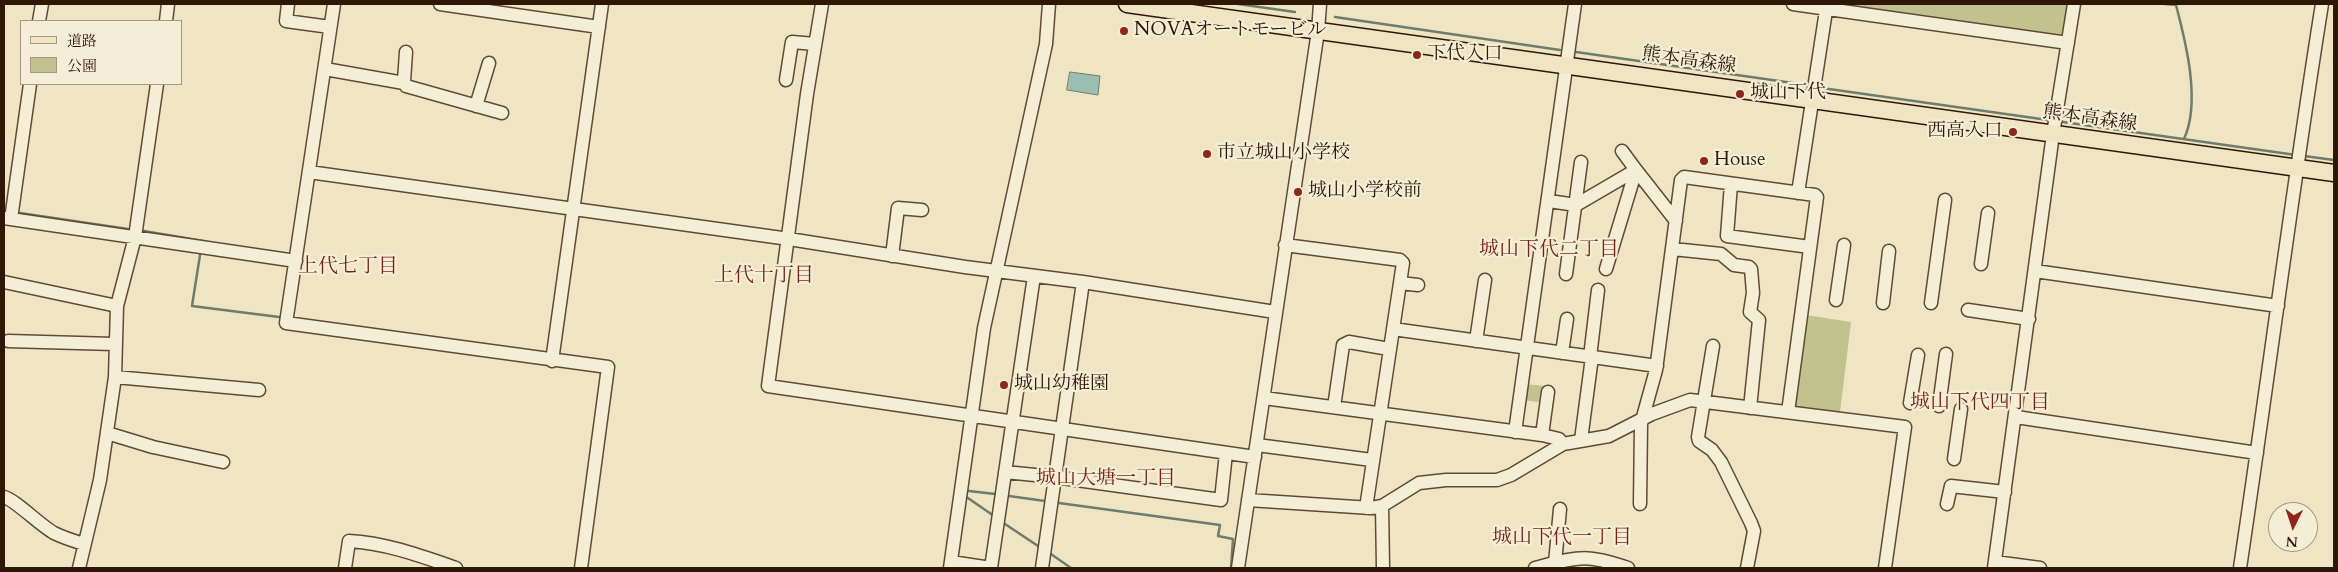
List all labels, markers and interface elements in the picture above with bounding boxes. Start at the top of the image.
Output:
legend [20,20,182,85]
place label: NOVAオートモービル [1134,20,1326,42]
marker: NOVAオートモービル [1118,25,1130,37]
text: 道路 [67,31,97,51]
street label: 熊本高森線 [1640,43,1738,79]
place label: 下代入口 [1427,44,1503,66]
marker: 下代入口 [1411,49,1423,61]
text: 公園 [67,56,97,76]
place label: 城山下代 [1750,83,1826,105]
marker: 城山下代 [1734,88,1746,100]
street label: 熊本高森線 [2041,101,2139,137]
place label: 西高入口 [1927,121,2003,143]
marker: 西高入口 [2007,126,2019,138]
place label: 市立城山小学校 [1217,143,1350,165]
marker: 市立城山小学校 [1201,148,1213,160]
place label: House [1714,150,1766,172]
marker: House [1698,155,1710,167]
place label: 城山小学校前 [1308,181,1422,203]
marker: 城山小学校前 [1292,186,1304,198]
district label: 城山下代二丁目 [1479,238,1619,262]
district label: 上代七丁目 [298,255,398,279]
district label: 上代十丁目 [714,264,814,288]
place label: 城山幼稚園 [1014,374,1109,396]
marker: 城山幼稚園 [998,379,1010,391]
district label: 城山下代四丁目 [1910,391,2050,415]
district label: 城山大塘一丁目 [1036,467,1176,491]
north arrow [2268,502,2318,552]
district label: 城山下代一丁目 [1492,526,1632,550]
text: N [2285,532,2299,551]

